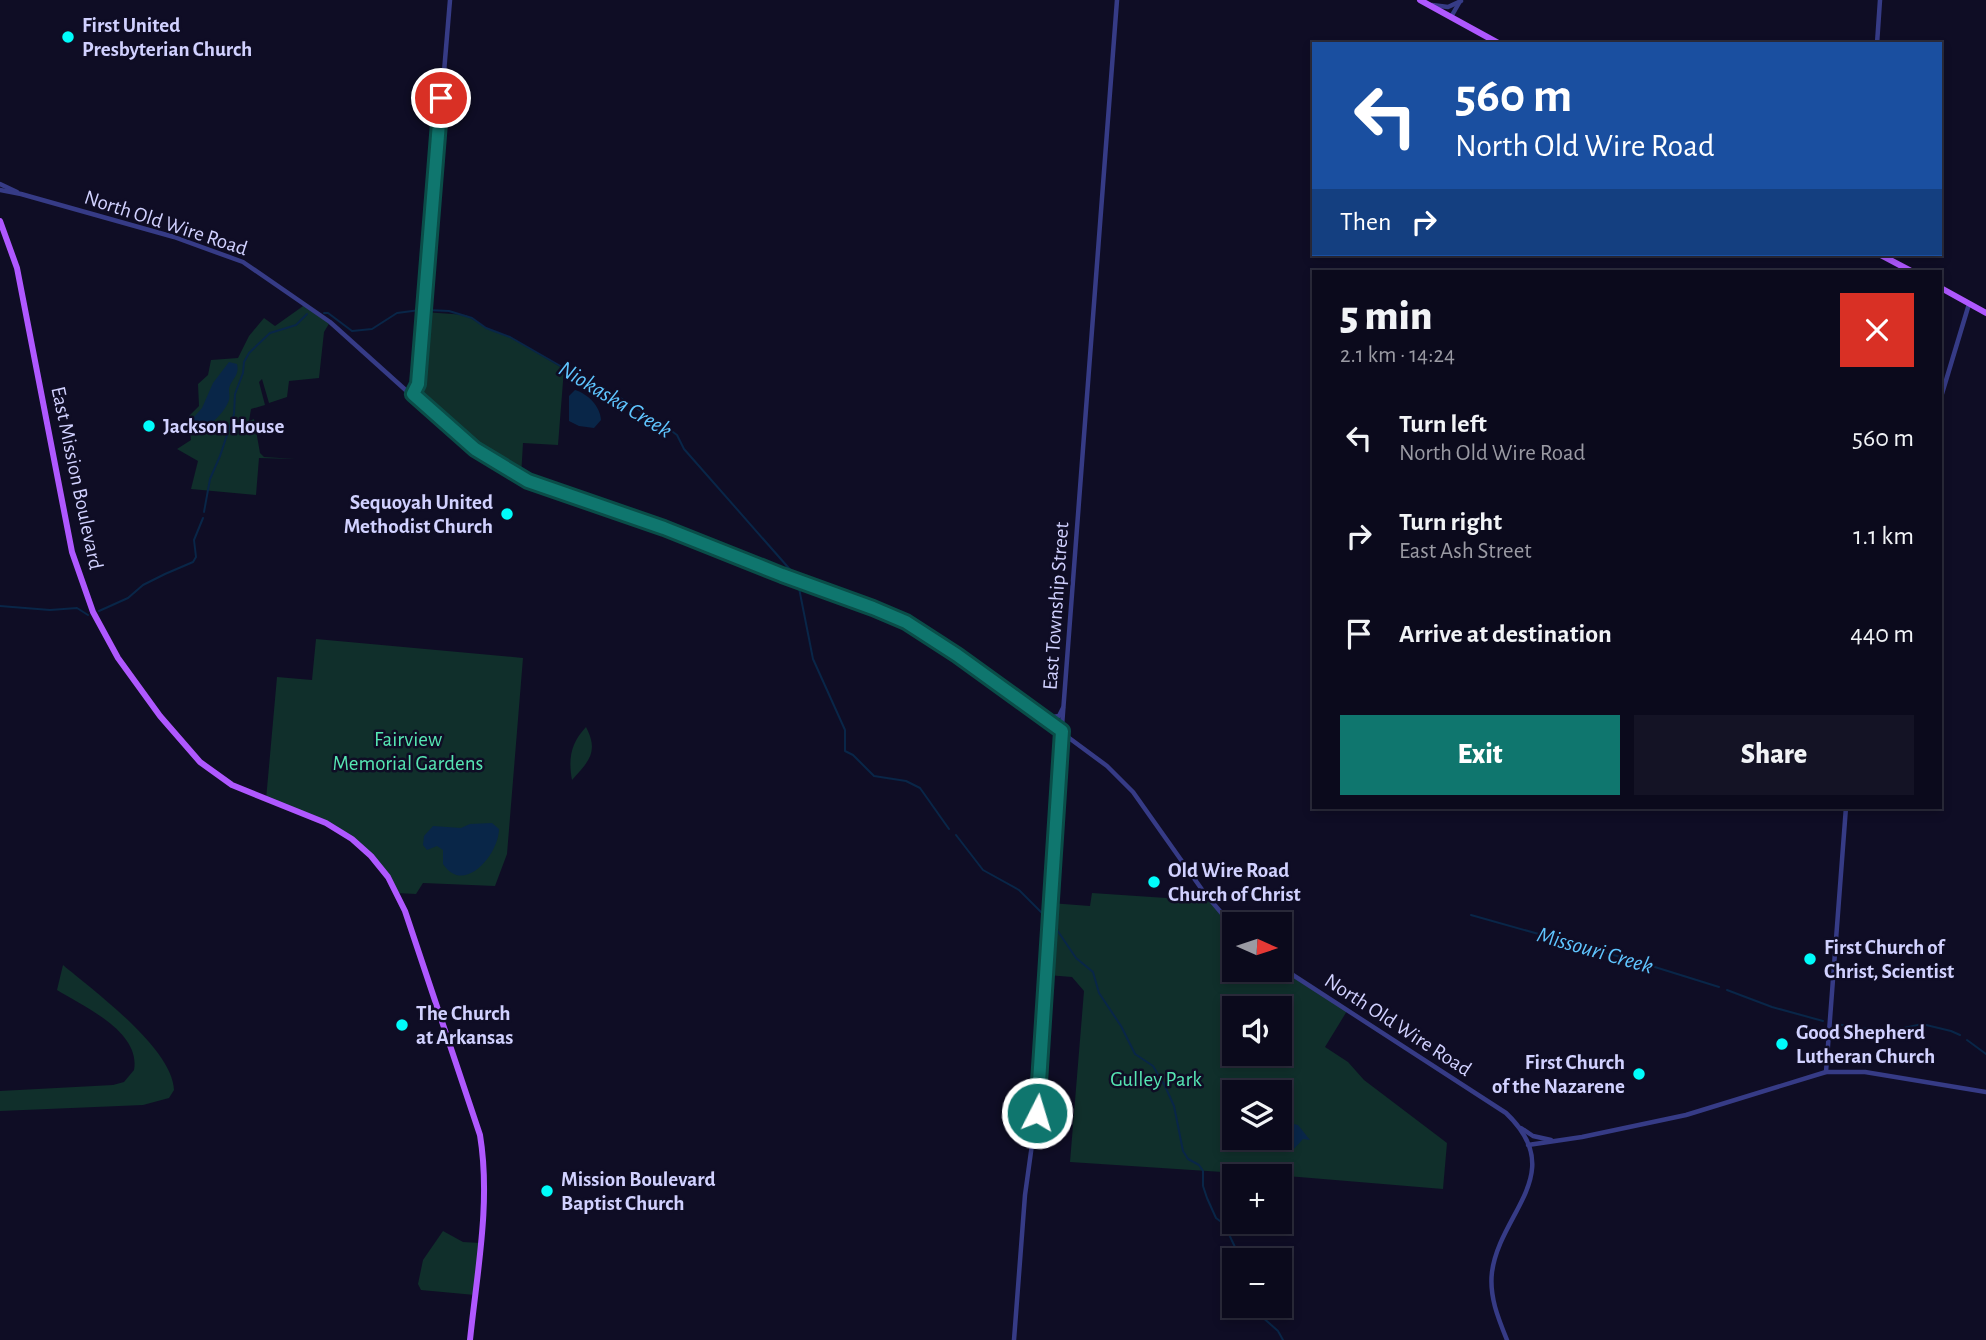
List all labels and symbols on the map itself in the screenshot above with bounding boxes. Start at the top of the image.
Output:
place label: First United Presbyterian Church [82,15,252,60]
marker: First United Presbyterian Church [60,29,76,45]
pin [411,68,471,128]
street label: North Old Wire Road [82,187,250,259]
water label: Niokaska Creek [554,357,676,443]
street label: East Mission Boulevard [47,385,107,572]
place label: Jackson House [163,416,284,437]
marker: Jackson House [141,418,157,434]
place label: Sequoyah United Methodist Church [344,492,493,537]
marker: Sequoyah United Methodist Church [499,506,515,522]
street label: East Township Street [1040,521,1072,691]
park label: Fairview Memorial Gardens [333,729,483,774]
place label: Old Wire Road Church of Christ [1168,860,1301,905]
marker: Old Wire Road Church of Christ [1146,874,1162,890]
north arrow [1222,912,1292,982]
water label: Missouri Creek [1534,923,1656,979]
place label: First Church of Christ, Scientist [1824,937,1954,982]
marker: First Church of Christ, Scientist [1802,951,1818,967]
street label: North Old Wire Road [1321,970,1475,1080]
place label: The Church at Arkansas [416,1003,513,1048]
marker: The Church at Arkansas [394,1017,410,1033]
place label: Good Shepherd Lutheran Church [1796,1022,1935,1067]
marker: Good Shepherd Lutheran Church [1774,1036,1790,1052]
place label: First Church of the Nazarene [1492,1052,1625,1097]
marker: First Church of the Nazarene [1631,1066,1647,1082]
park label: Gulley Park [1110,1069,1202,1090]
position arrow [1000,1076,1074,1150]
place label: Mission Boulevard Baptist Church [561,1169,716,1214]
marker: Mission Boulevard Baptist Church [539,1183,555,1199]

